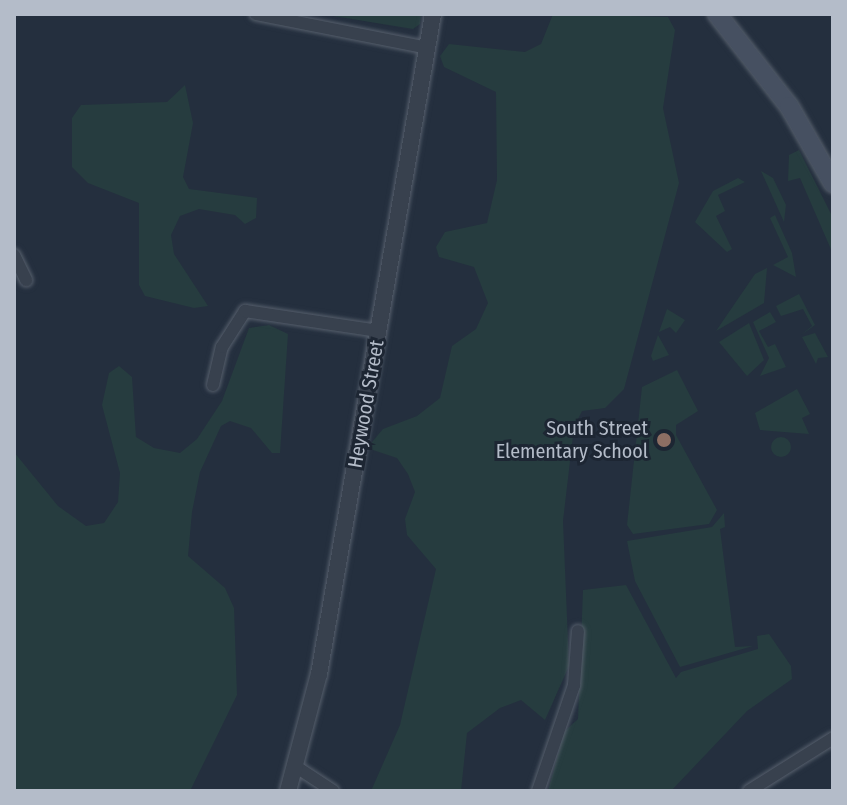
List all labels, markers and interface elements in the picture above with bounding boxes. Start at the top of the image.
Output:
street label: Heywood Street [343,338,389,470]
place label: South Street Elementary School [496,416,648,463]
marker: South Street Elementary School [655,431,673,449]

